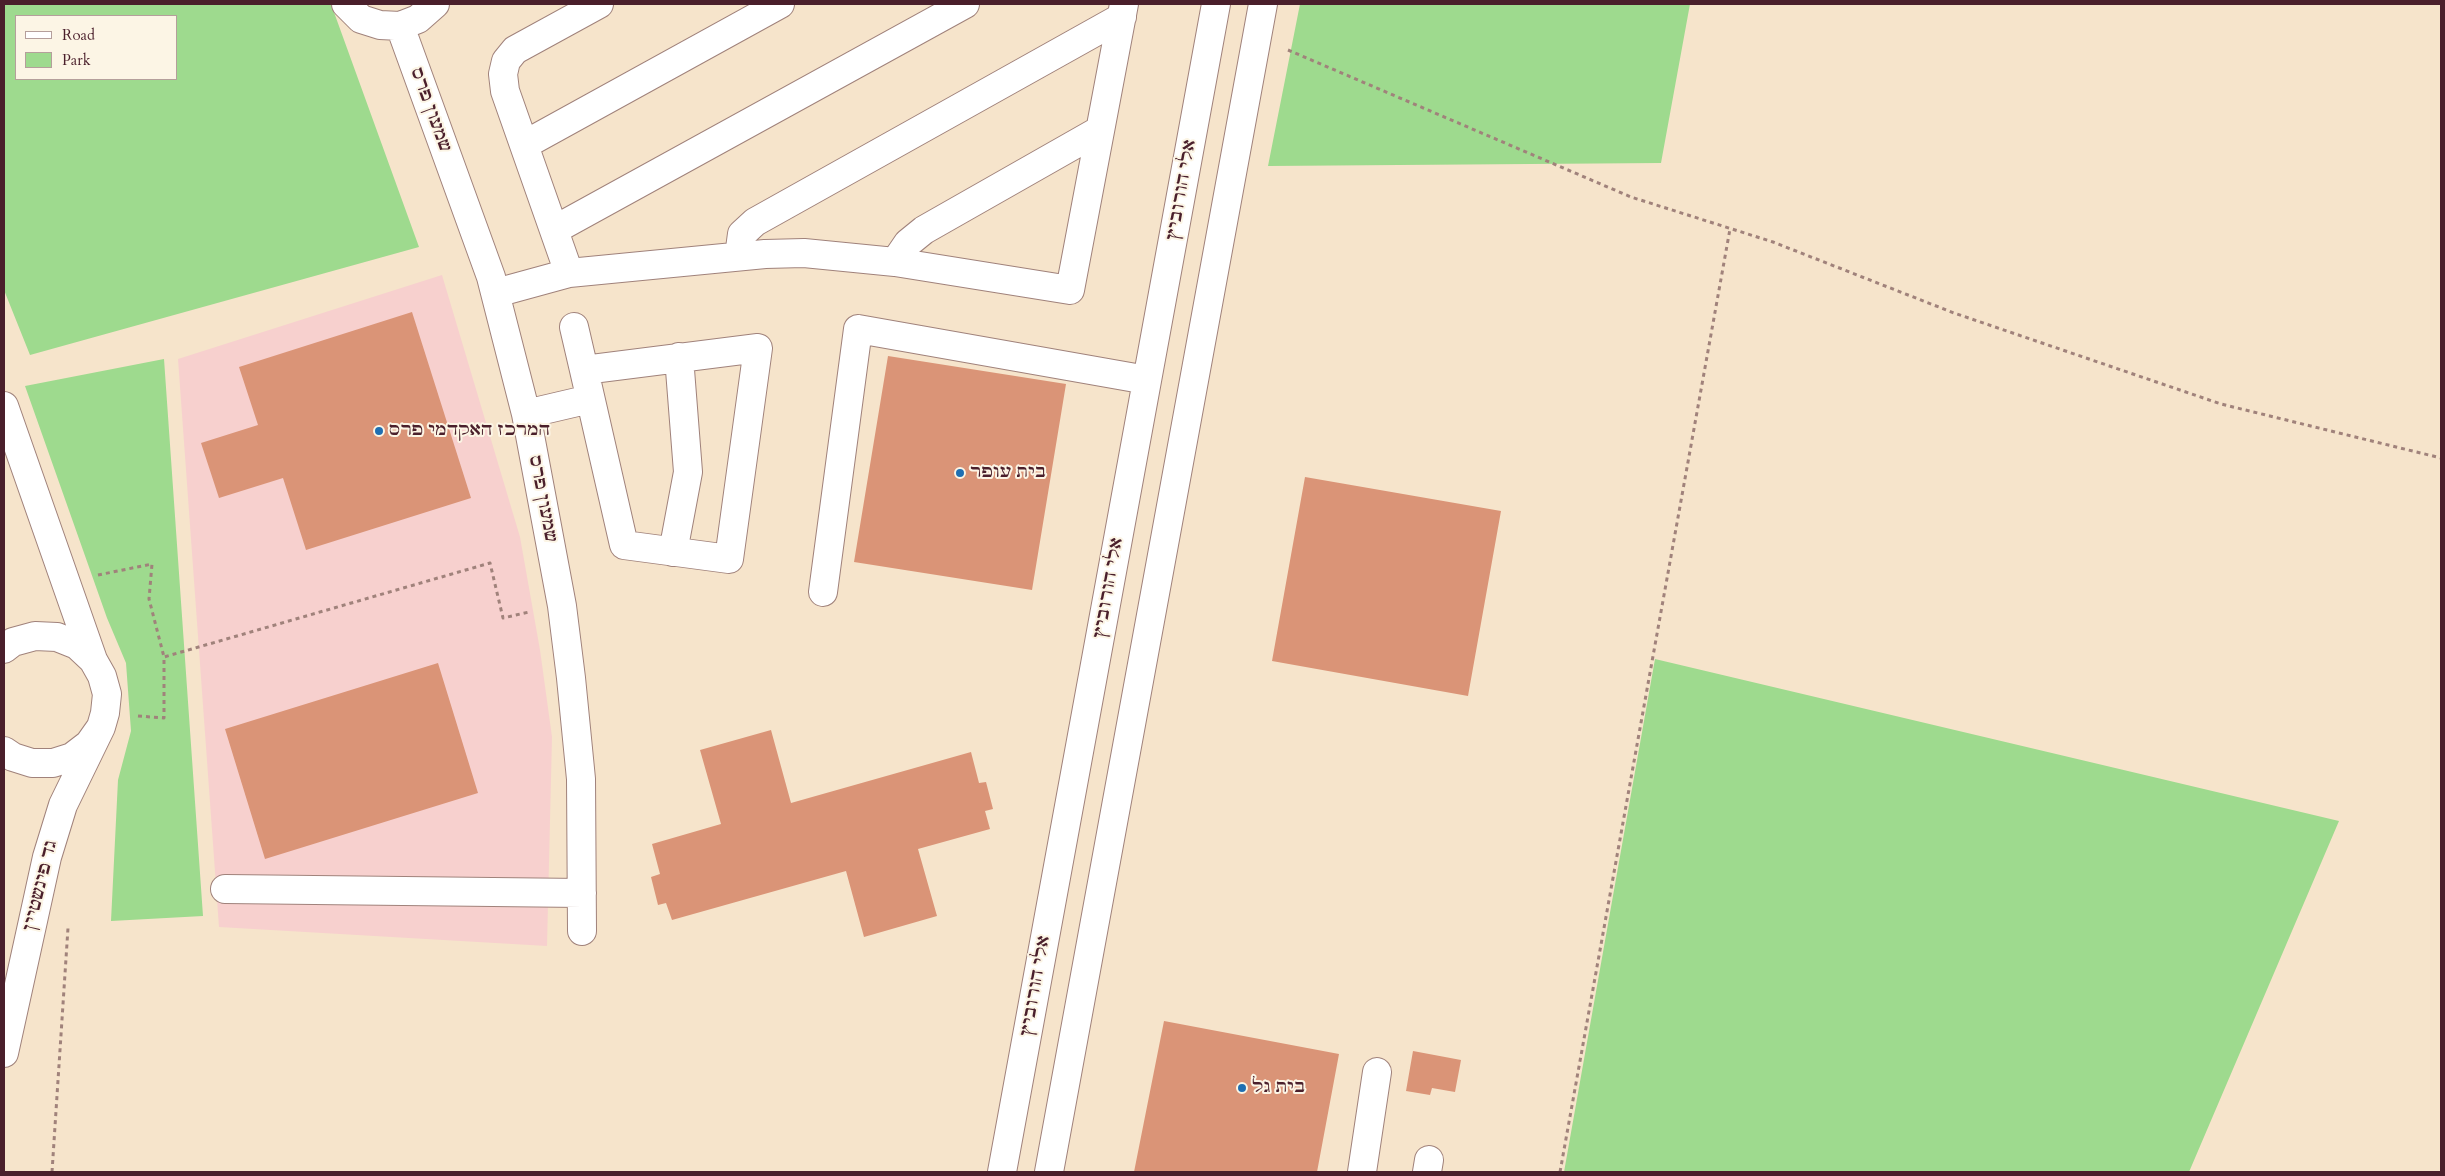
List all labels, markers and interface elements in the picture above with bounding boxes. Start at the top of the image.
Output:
legend [15,15,178,80]
text: Road [62,25,95,45]
text: Park [62,50,91,70]
street label: שמעון פרס [405,65,455,155]
street label: אלי הורוביץ [1163,138,1201,242]
place label: המרכז האקדמי פרס [389,420,550,442]
marker: המרכז האקדמי פרס [373,425,385,437]
street label: שמעון פרס [523,454,561,544]
place label: בית עופר [970,462,1046,484]
marker: בית עופר [954,467,966,479]
street label: אלי הורוביץ [1090,536,1128,640]
street label: גד פינשטיין [19,838,63,934]
street label: אלי הורוביץ [1017,934,1055,1038]
place label: בית גל [1252,1077,1305,1099]
marker: בית גל [1236,1082,1248,1094]

